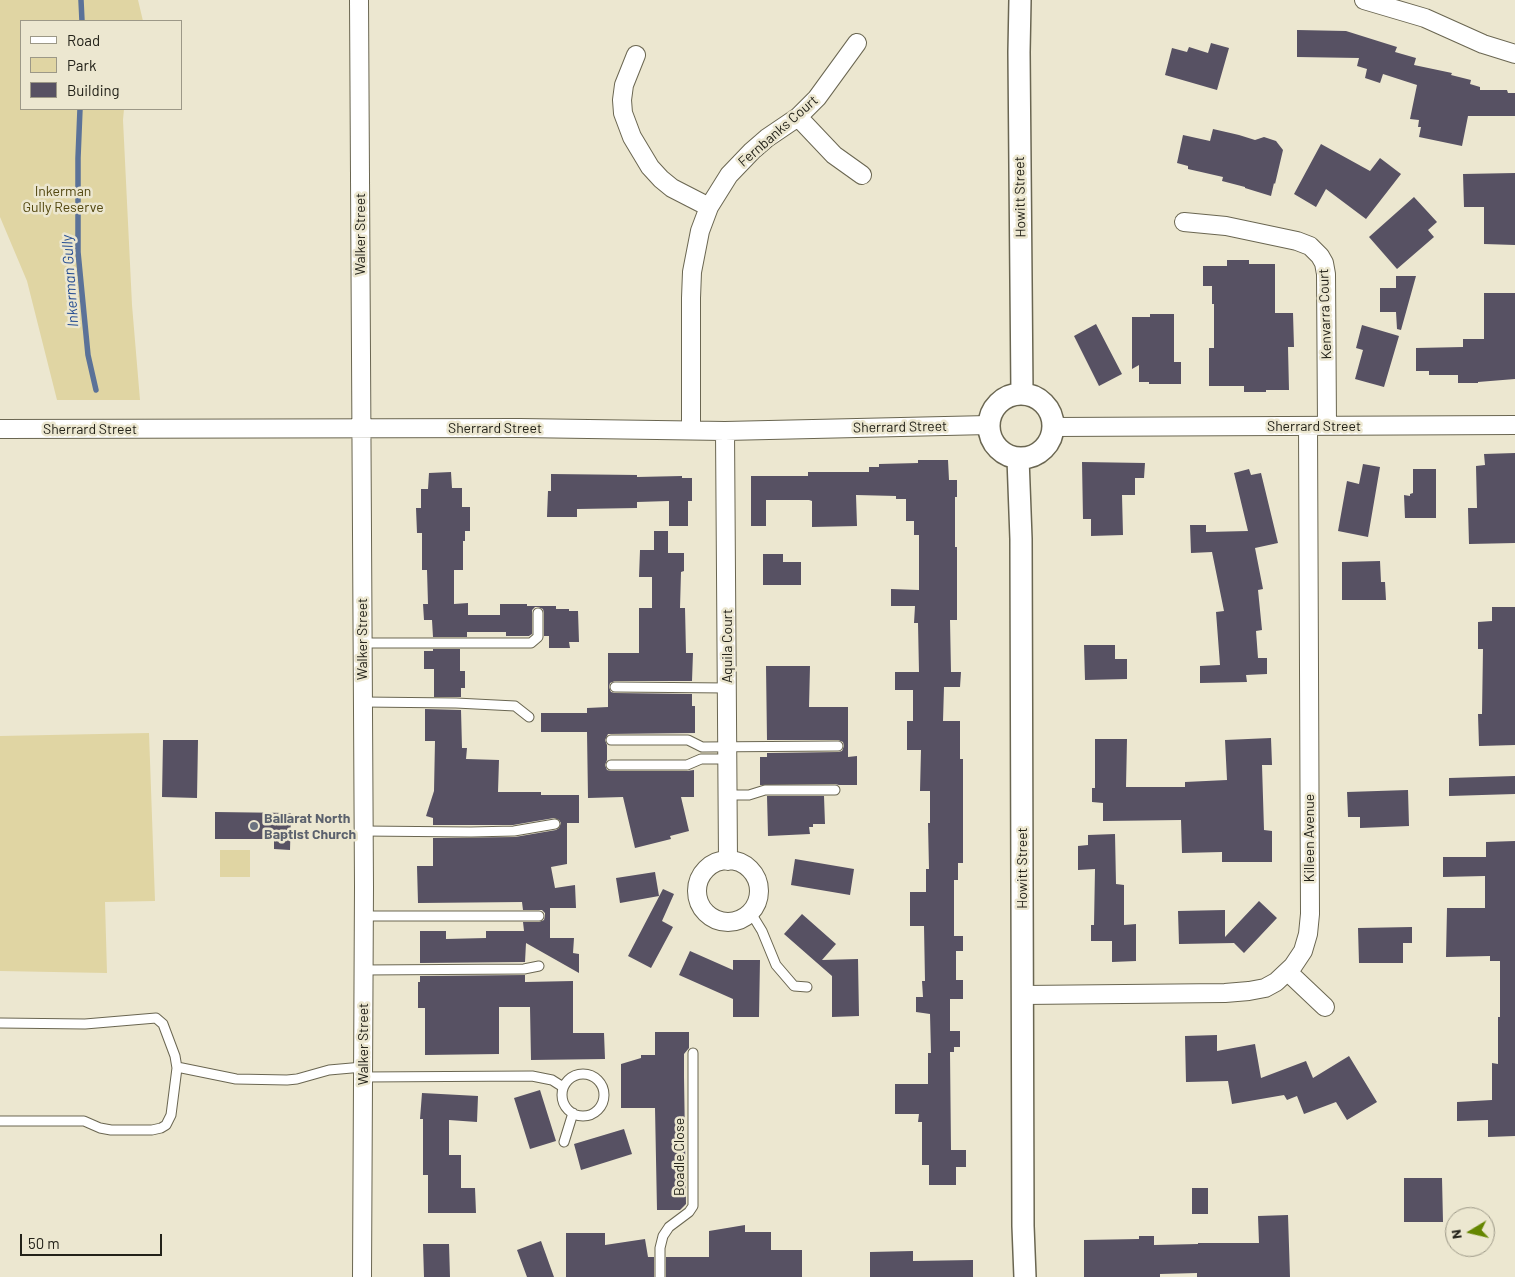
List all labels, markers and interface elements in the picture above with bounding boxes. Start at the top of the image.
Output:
legend [20,20,182,110]
text: Road [67,31,100,49]
text: Park [67,56,96,74]
text: Building [67,81,120,99]
street label: Fernbanks Court [735,92,821,170]
street label: Howitt Street [1011,156,1029,238]
park label: Inkerman Gully Reserve [22,183,104,216]
street label: Walker Street [352,193,368,275]
water label: Inkerman Gully [58,234,82,328]
street label: Kenvarra Court [1315,268,1335,360]
street label: Sherrard Street [853,418,947,436]
street label: Sherrard Street [1267,418,1361,434]
street label: Sherrard Street [448,420,542,436]
street label: Sherrard Street [43,421,137,437]
street label: Walker Street [354,598,370,680]
street label: Aquila Court [719,609,735,683]
street label: Killeen Avenue [1301,794,1317,882]
place label: Ballarat North Baptist Church [264,810,356,842]
marker: Ballarat North Baptist Church [248,820,260,832]
street label: Howitt Street [1014,827,1030,909]
street label: Walker Street [355,1003,371,1085]
street label: Boadle Close [671,1118,687,1196]
north arrow [1445,1207,1495,1257]
scale bar [22,1224,165,1256]
text: N [1447,1228,1465,1240]
text: 50 m [28,1234,60,1252]

